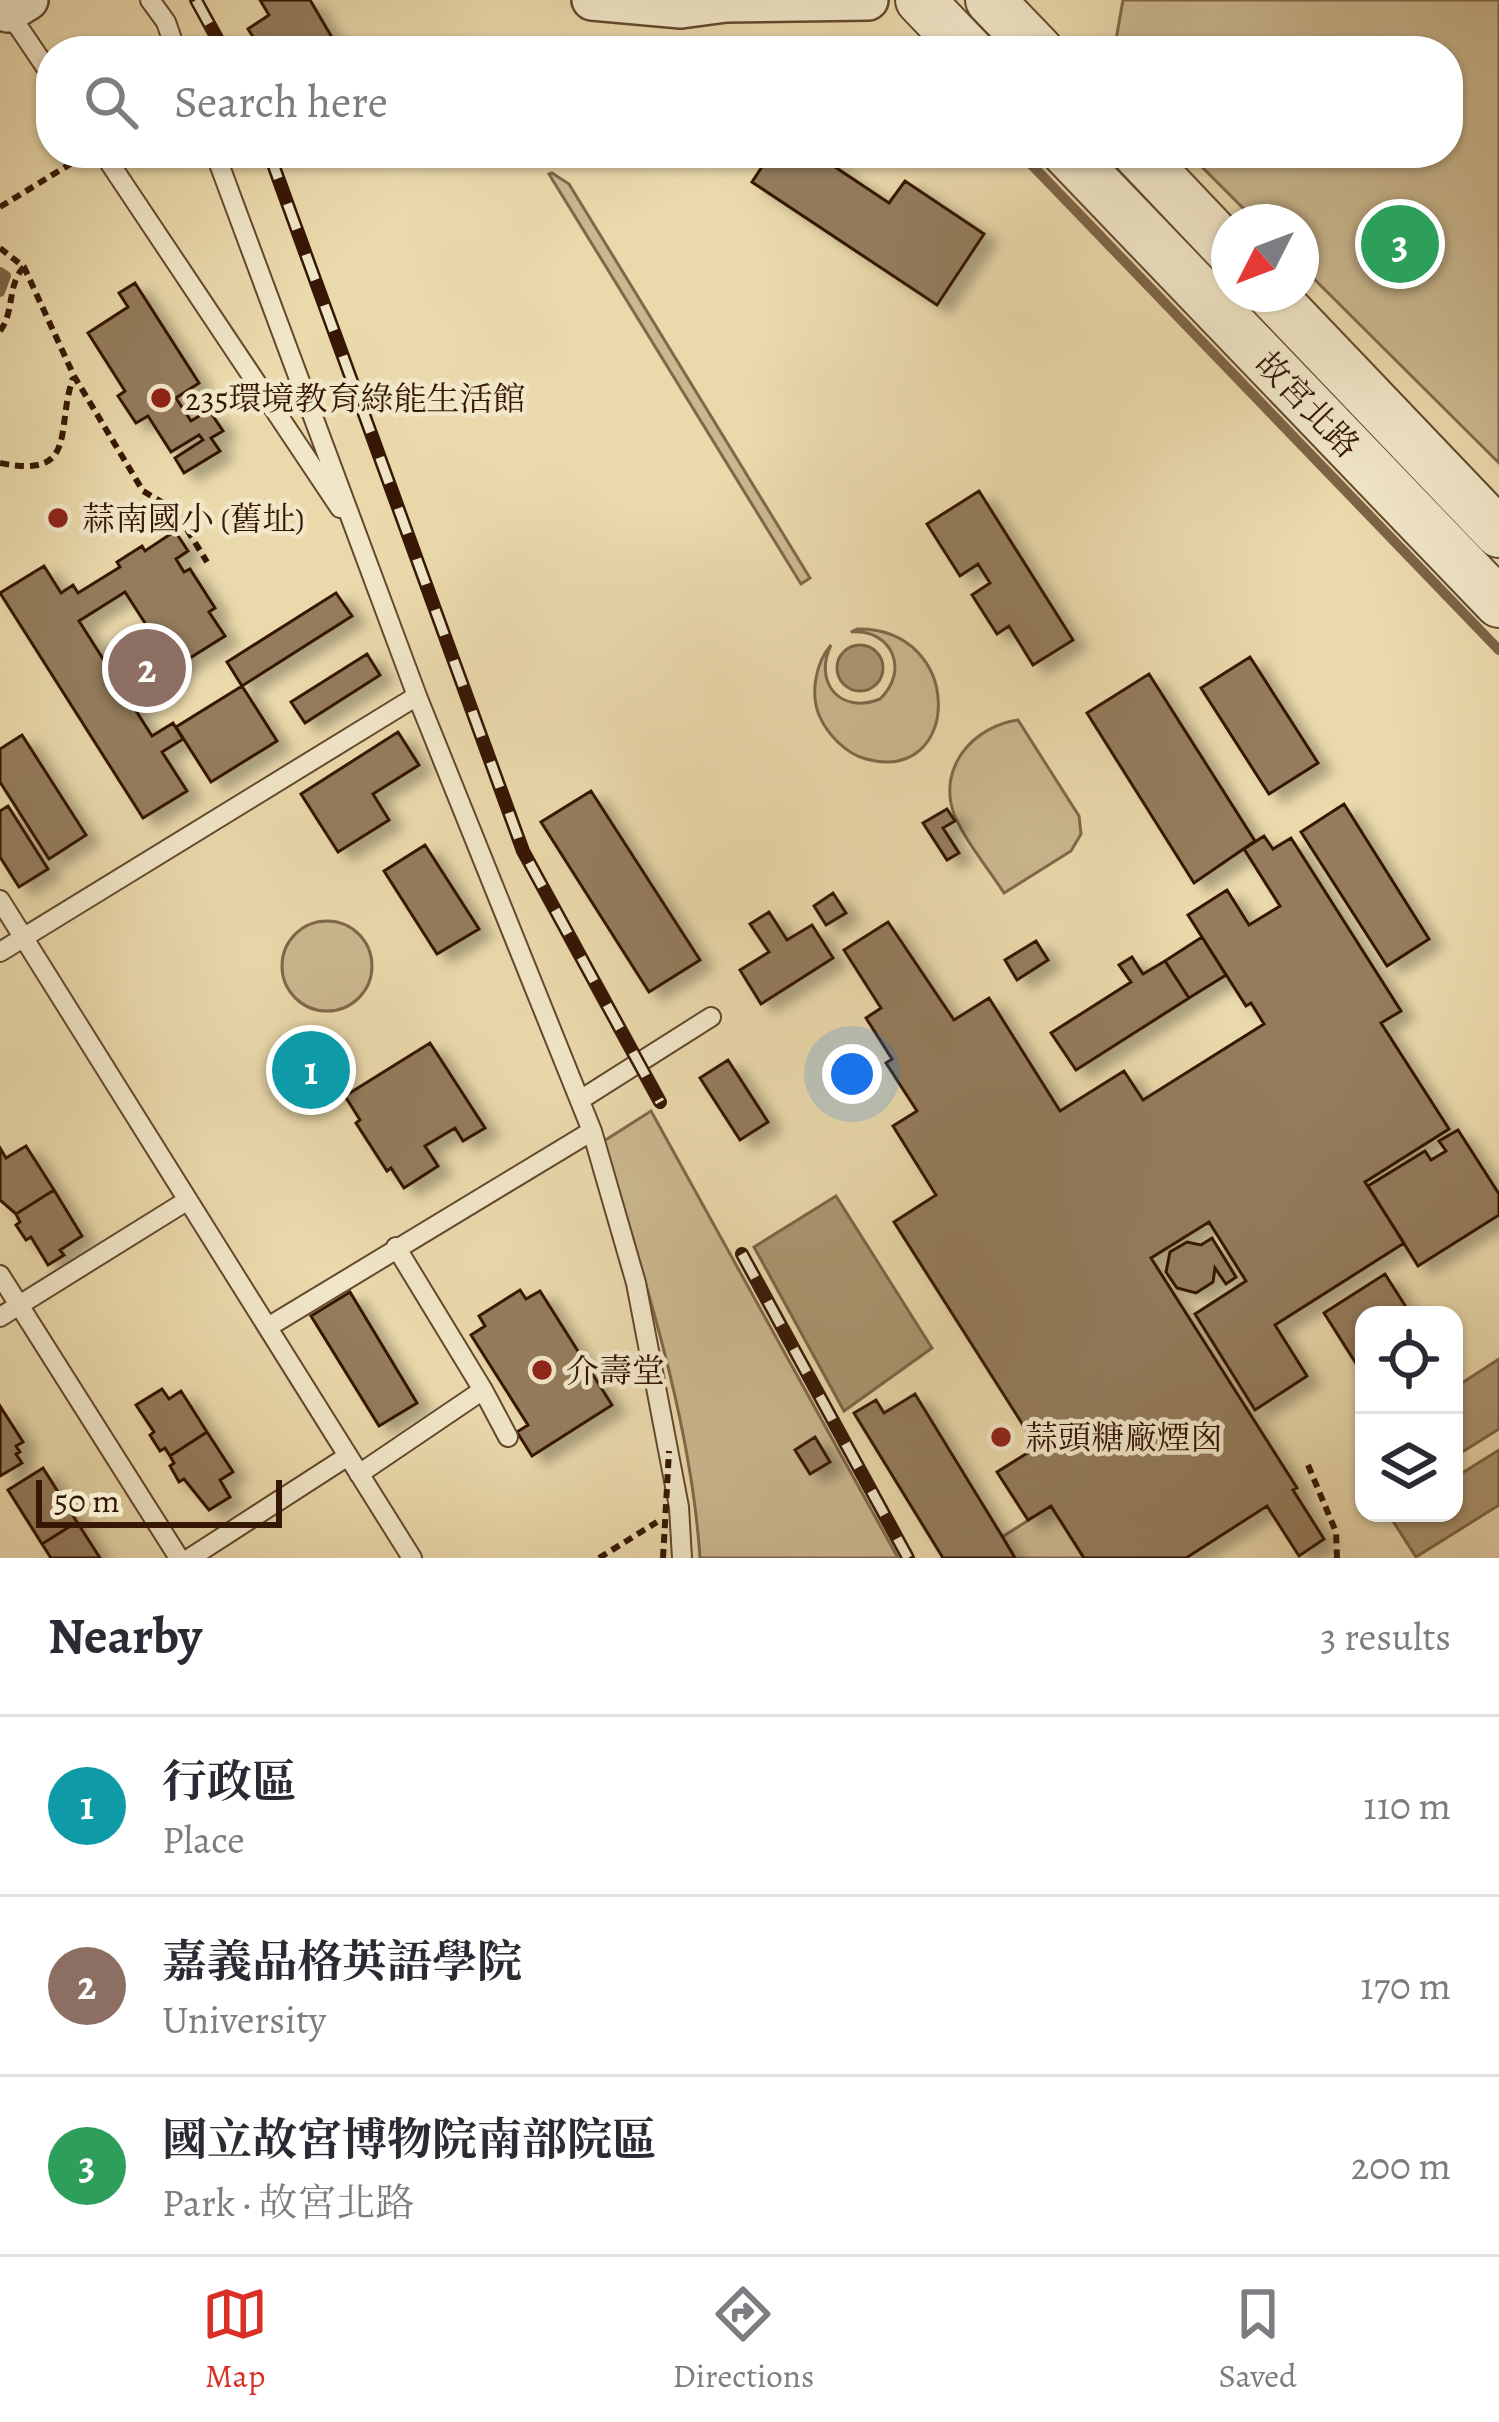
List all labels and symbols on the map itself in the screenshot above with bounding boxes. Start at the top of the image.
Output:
pin: 3 [1361,199,1439,289]
north arrow [1211,204,1319,312]
street label: 故宮北路 [1246,341,1370,467]
place label: 235環境教育綠能生活館 [185,376,526,421]
marker: 235環境教育綠能生活館 [148,385,174,411]
place label: 蒜南國小 (舊址) [82,496,305,541]
marker: 蒜南國小 (舊址) [45,505,71,531]
pin: 2 [108,623,186,713]
pin: 1 [272,1025,350,1115]
your location [822,1044,882,1104]
place label: 介壽堂 [566,1348,665,1393]
marker: 介壽堂 [529,1357,555,1383]
place label: 蒜頭糖廠煙囪 [1025,1415,1223,1460]
marker: 蒜頭糖廠煙囪 [988,1424,1014,1450]
scale bar [36,1474,282,1527]

